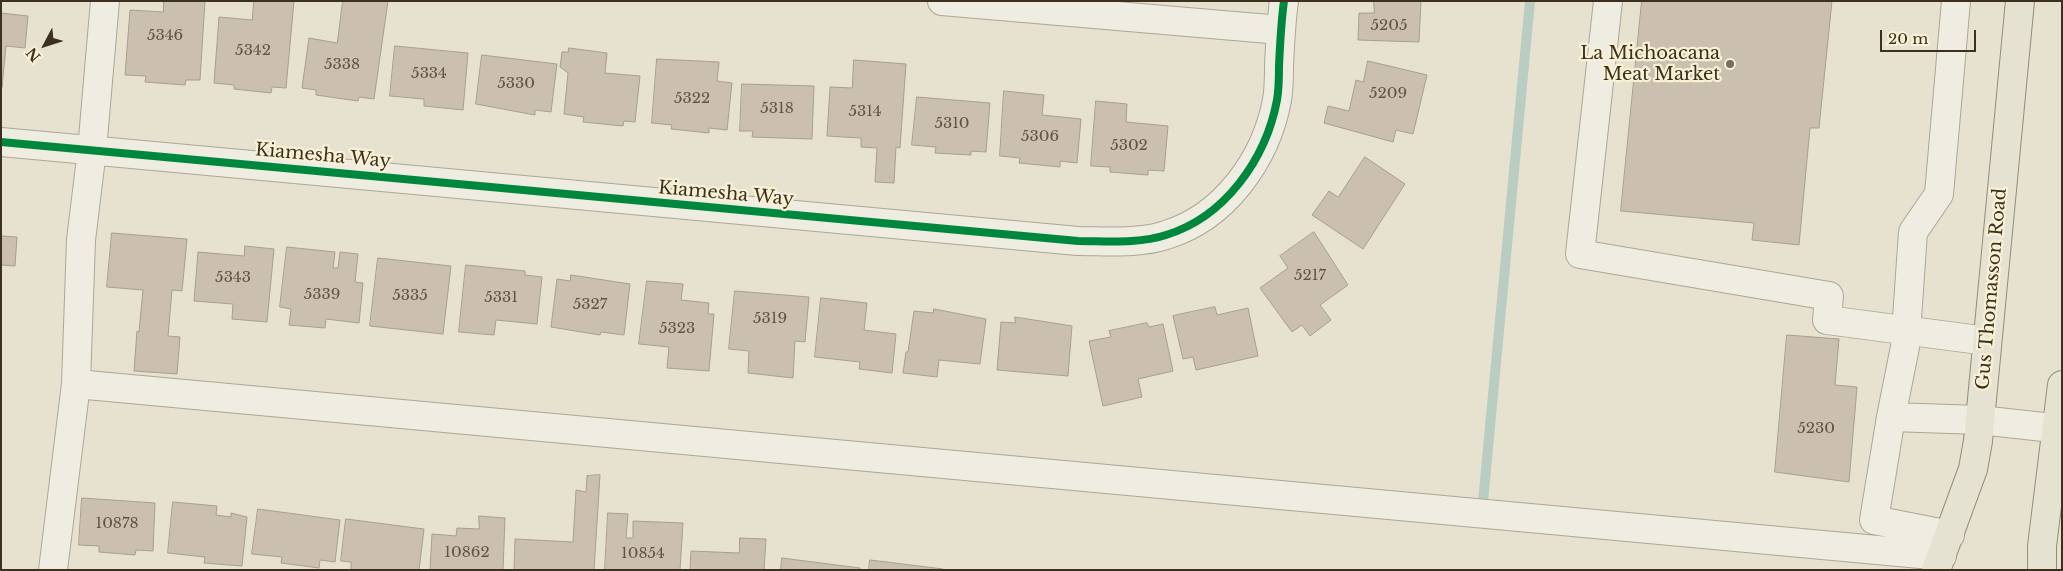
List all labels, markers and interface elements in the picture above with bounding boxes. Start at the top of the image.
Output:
house number: 5205 [1371,17,1407,35]
north arrow [20,20,70,70]
scale bar [1883,20,1979,52]
house number: 5346 [147,27,183,45]
text: 20 m [1888,29,1928,48]
house number: 5342 [235,42,271,60]
place label: La Michoacana Meat Market [1580,43,1720,86]
text: N [22,44,45,65]
house number: 5338 [324,56,360,74]
marker: La Michoacana Meat Market [1724,58,1736,70]
house number: 5334 [411,65,447,83]
house number: 5330 [497,75,535,93]
house number: 5209 [1369,85,1407,103]
house number: 5322 [674,90,710,108]
house number: 5318 [760,100,794,118]
house number: 5314 [848,103,882,121]
house number: 5310 [934,115,970,133]
house number: 5306 [1021,128,1059,146]
house number: 5302 [1110,137,1148,155]
street label: Kiamesha Way [254,139,392,173]
street label: Kiamesha Way [657,177,795,211]
street label: Gus Thomasson Road [1972,187,2012,391]
house number: 5217 [1294,267,1326,285]
house number: 5343 [215,269,251,287]
house number: 5339 [304,286,340,304]
house number: 5335 [392,287,428,305]
house number: 5331 [484,289,518,307]
house number: 5327 [573,296,607,314]
house number: 5319 [753,310,787,328]
house number: 5323 [659,320,695,338]
house number: 5230 [1797,420,1835,438]
house number: 10878 [95,515,139,533]
house number: 10862 [444,544,490,562]
house number: 10854 [621,545,665,563]

